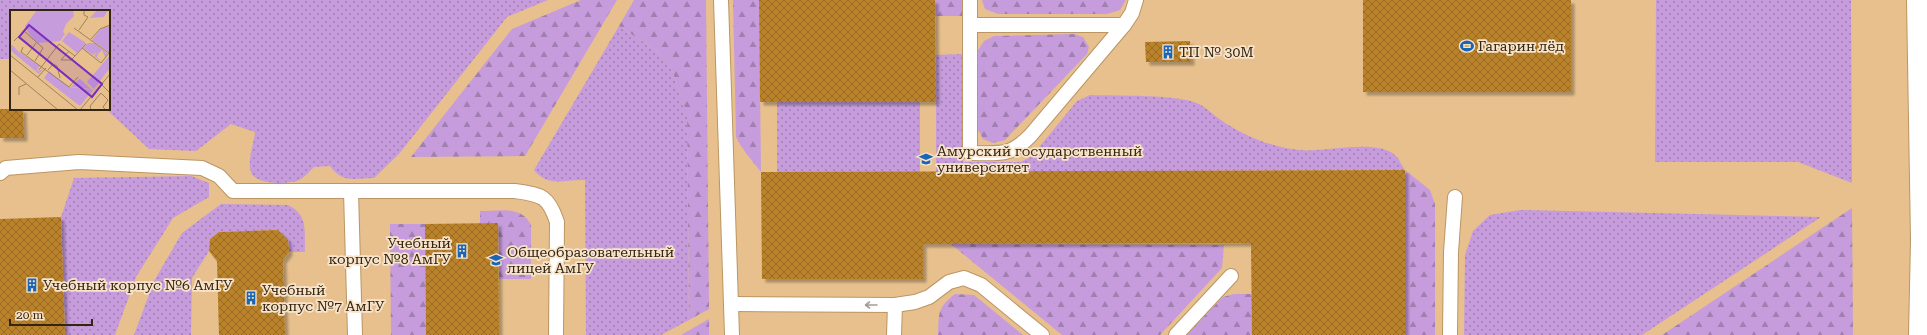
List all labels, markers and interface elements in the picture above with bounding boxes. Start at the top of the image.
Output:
inset map [10,10,110,110]
sports icon: Гагарин лёд [1459,38,1475,54]
place label: Гагарин лёд [1478,38,1564,54]
building icon: ТП № 30М [1160,44,1176,60]
place label: ТП № 30М [1179,44,1254,60]
place label: Амурский государственный университет [937,143,1142,175]
school or university icon: Амурский государственный университет [918,151,934,167]
place label: Учебный корпус №8 АмГУ [328,235,451,267]
building icon: Учебный корпус №8 АмГУ [454,243,470,259]
place label: Общеобразовательный лицей АмГУ [507,244,674,276]
school or university icon: Общеобразовательный лицей АмГУ [488,252,504,268]
building icon: Учебный корпус №6 АмГУ [24,277,40,293]
place label: Учебный корпус №6 АмГУ [43,277,233,293]
place label: Учебный корпус №7 АмГУ [262,282,385,314]
building icon: Учебный корпус №7 АмГУ [243,290,259,306]
scale bar [10,301,92,327]
one-way arrow [865,301,878,309]
text: 20 m [16,308,43,322]

